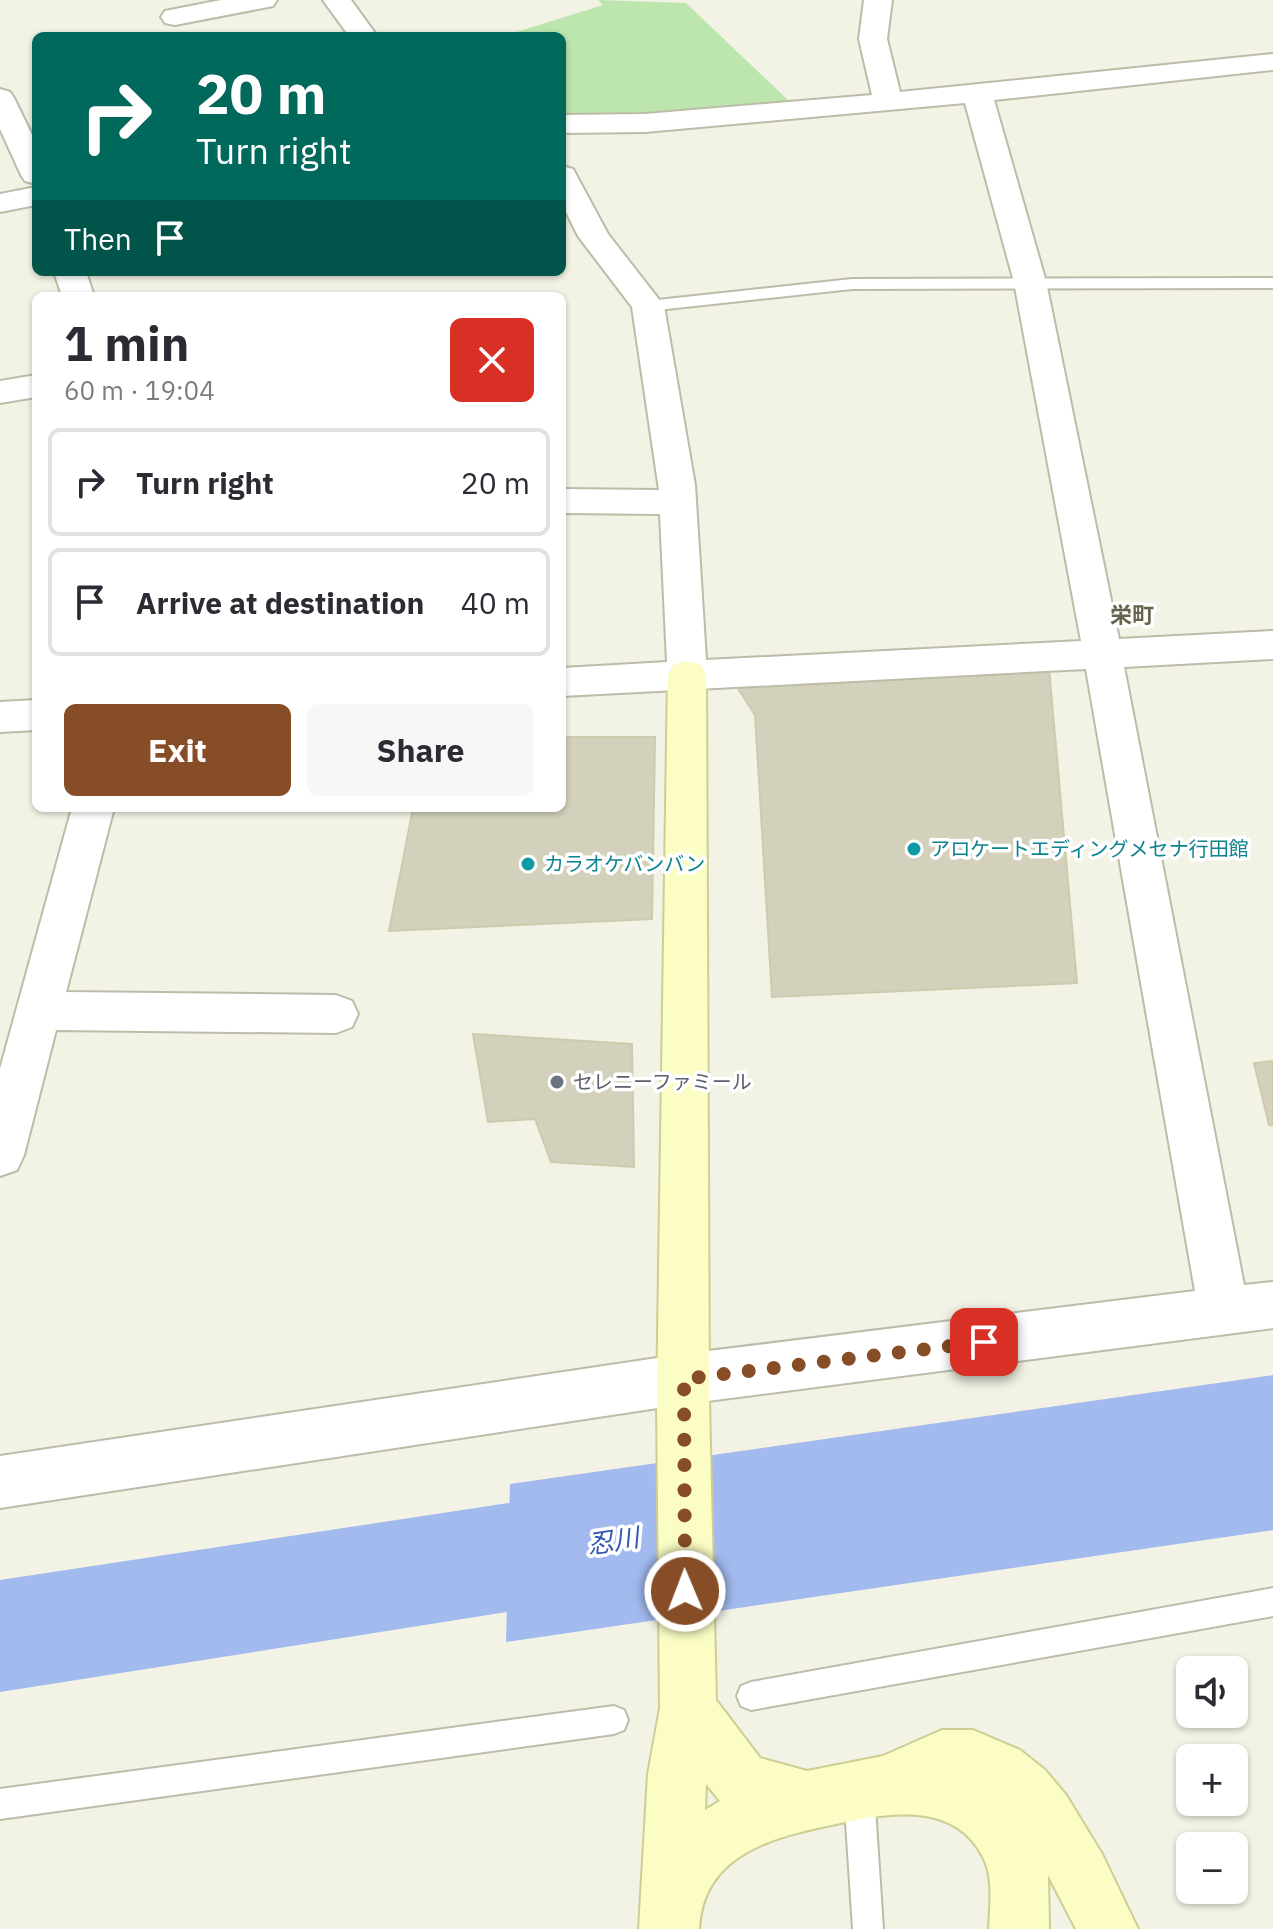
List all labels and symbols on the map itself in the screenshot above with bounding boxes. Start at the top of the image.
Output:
district label: 栄町 [1110,600,1154,629]
place label: アロケートエディングメセナ行田館 [930,835,1249,862]
marker: アロケートエディングメセナ行田館 [905,840,923,858]
place label: カラオケバンバン [544,850,705,877]
marker: カラオケバンバン [519,855,537,873]
place label: セレニーファミール [573,1068,752,1095]
marker: セレニーファミール [548,1073,566,1091]
pin [950,1308,1018,1376]
water label: 忍川 [584,1519,644,1561]
position arrow [643,1549,727,1633]

